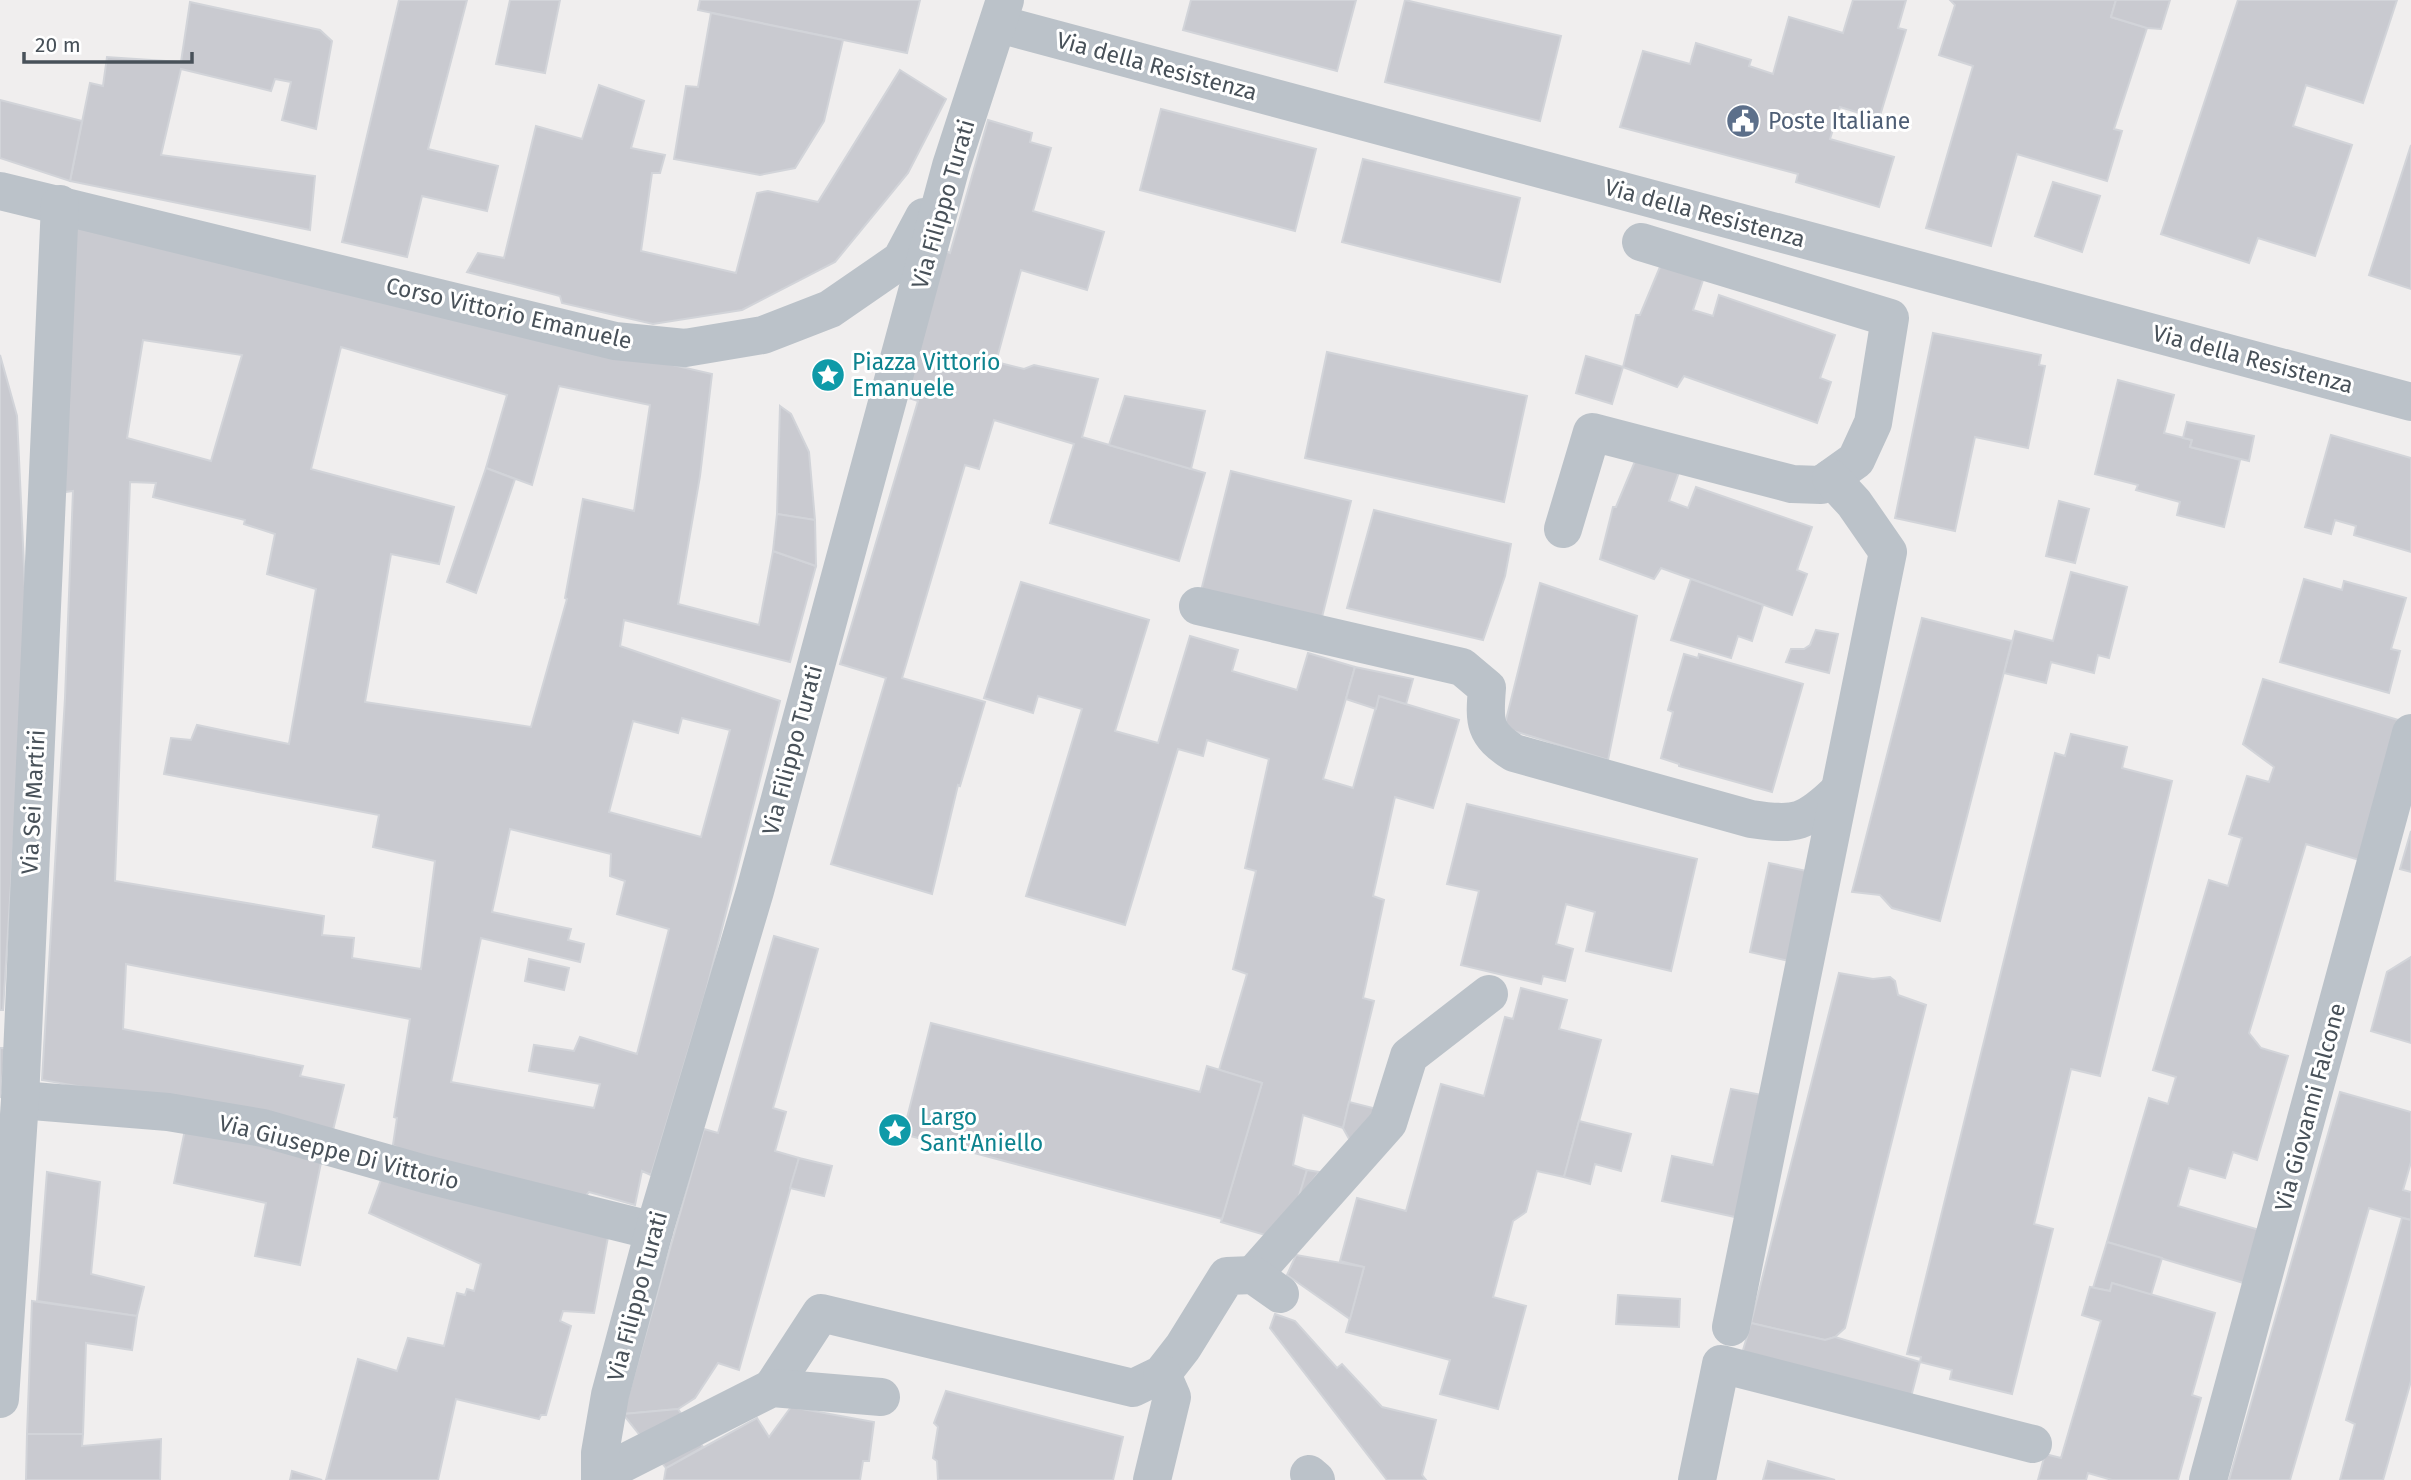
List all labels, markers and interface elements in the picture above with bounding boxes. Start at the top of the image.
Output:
scale bar [24,21,192,65]
street label: Via della Resistenza [1054,26,1260,106]
text: 20 m [35,32,81,58]
public building icon: Poste Italiane [1724,102,1762,140]
place label: Poste Italiane [1768,107,1910,135]
street label: Via Filippo Turati [905,116,981,292]
street label: Via della Resistenza [1602,173,1808,253]
street label: Corso Vittorio Emanuele [383,271,635,355]
street label: Via della Resistenza [2150,319,2356,399]
place label: Piazza Vittorio Emanuele [852,348,1001,402]
place icon: Piazza Vittorio Emanuele [809,356,847,394]
street label: Via Filippo Turati [756,662,828,838]
street label: Via Sei Martiri [15,729,51,875]
street label: Via Giovanni Falcone [2269,1000,2351,1214]
place label: Largo Sant'Aniello [920,1103,1043,1157]
street label: Via Giuseppe Di Vittorio [216,1109,462,1195]
place icon: Largo Sant'Aniello [876,1111,914,1149]
street label: Via Filippo Turati [601,1208,673,1384]

